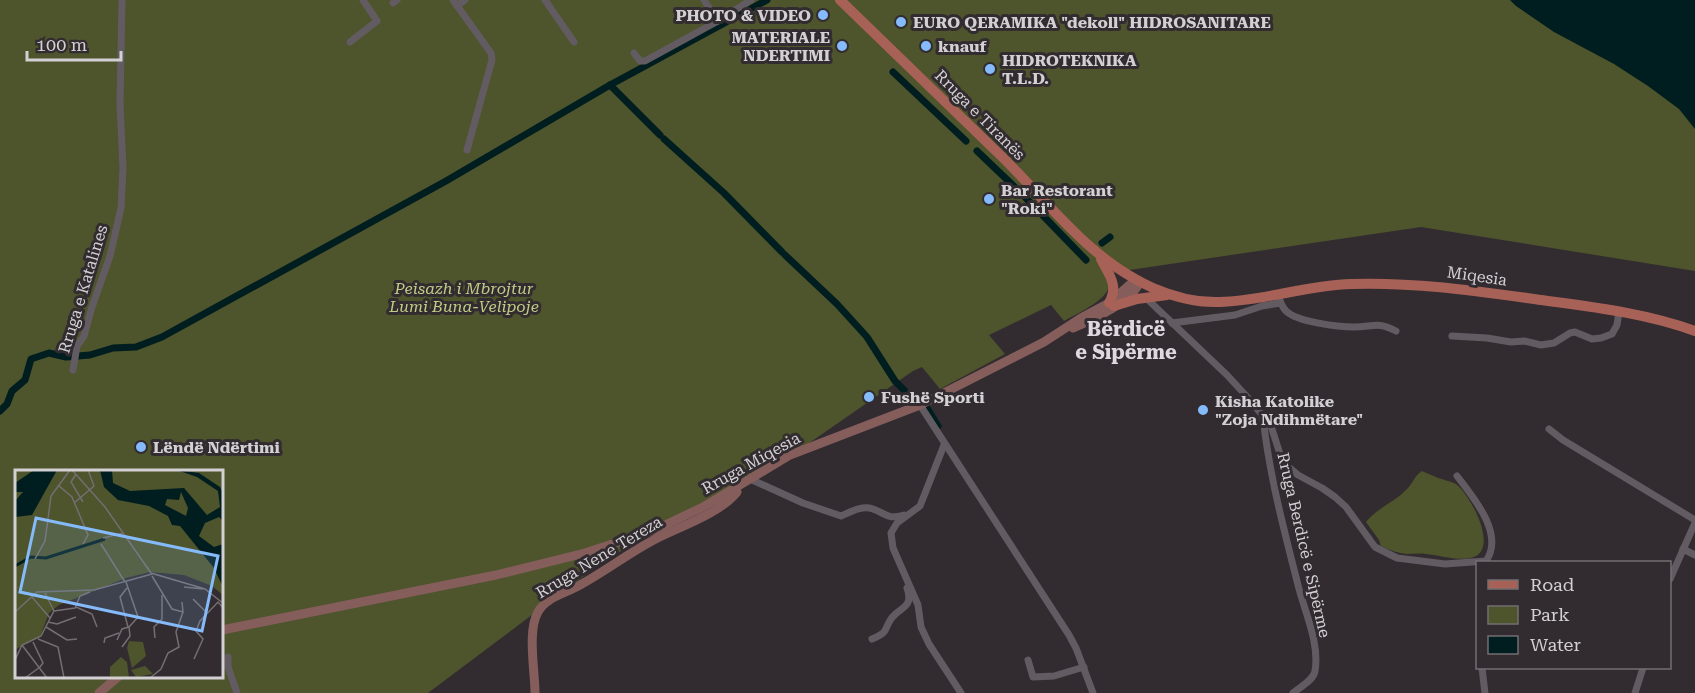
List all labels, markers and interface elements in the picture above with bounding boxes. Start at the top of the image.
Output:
place label: PHOTO & VIDEO [675,6,811,25]
marker: PHOTO & VIDEO [816,8,830,22]
place label: EURO QERAMIKA "dekoll" HIDROSANITARE [913,13,1271,32]
marker: EURO QERAMIKA "dekoll" HIDROSANITARE [894,15,908,29]
scale bar [27,24,122,62]
place label: MATERIALE NDERTIMI [732,28,830,65]
text: 100 m [36,34,87,55]
place label: knauf [938,37,988,56]
marker: MATERIALE NDERTIMI [835,39,849,53]
marker: knauf [919,39,933,53]
place label: HIDROTEKNIKA T.L.D. [1002,51,1137,88]
marker: HIDROTEKNIKA T.L.D. [983,62,997,76]
street label: Rruga e Tiranës [931,66,1029,164]
place label: Bar Restorant "Roki" [1001,181,1113,218]
marker: Bar Restorant "Roki" [982,192,996,206]
street label: Rruga e Katalines [54,222,112,356]
street label: Miqesia [1446,262,1509,290]
park label: Peisazh i Mbrojtur Lumi Buna-Velipoje [388,279,539,316]
district label: Bërdicë e Sipërme [1075,317,1177,364]
place label: Fushë Sporti [881,388,985,407]
marker: Fushë Sporti [862,390,876,404]
place label: Kisha Katolike "Zoja Ndihmëtare" [1215,392,1363,429]
marker: Kisha Katolike "Zoja Ndihmëtare" [1196,403,1210,417]
street label: Rruga Miqesia [698,428,804,498]
place label: Lëndë Ndërtimi [153,438,280,457]
marker: Lëndë Ndërtimi [134,440,148,454]
street label: Rruga Berdicë e Sipërme [1273,451,1335,640]
inset map [15,470,224,678]
street label: Rruga Nene Tereza [533,512,666,602]
legend [1476,561,1671,669]
text: Road [1530,574,1575,595]
text: Park [1530,604,1570,625]
text: Water [1530,634,1581,655]

